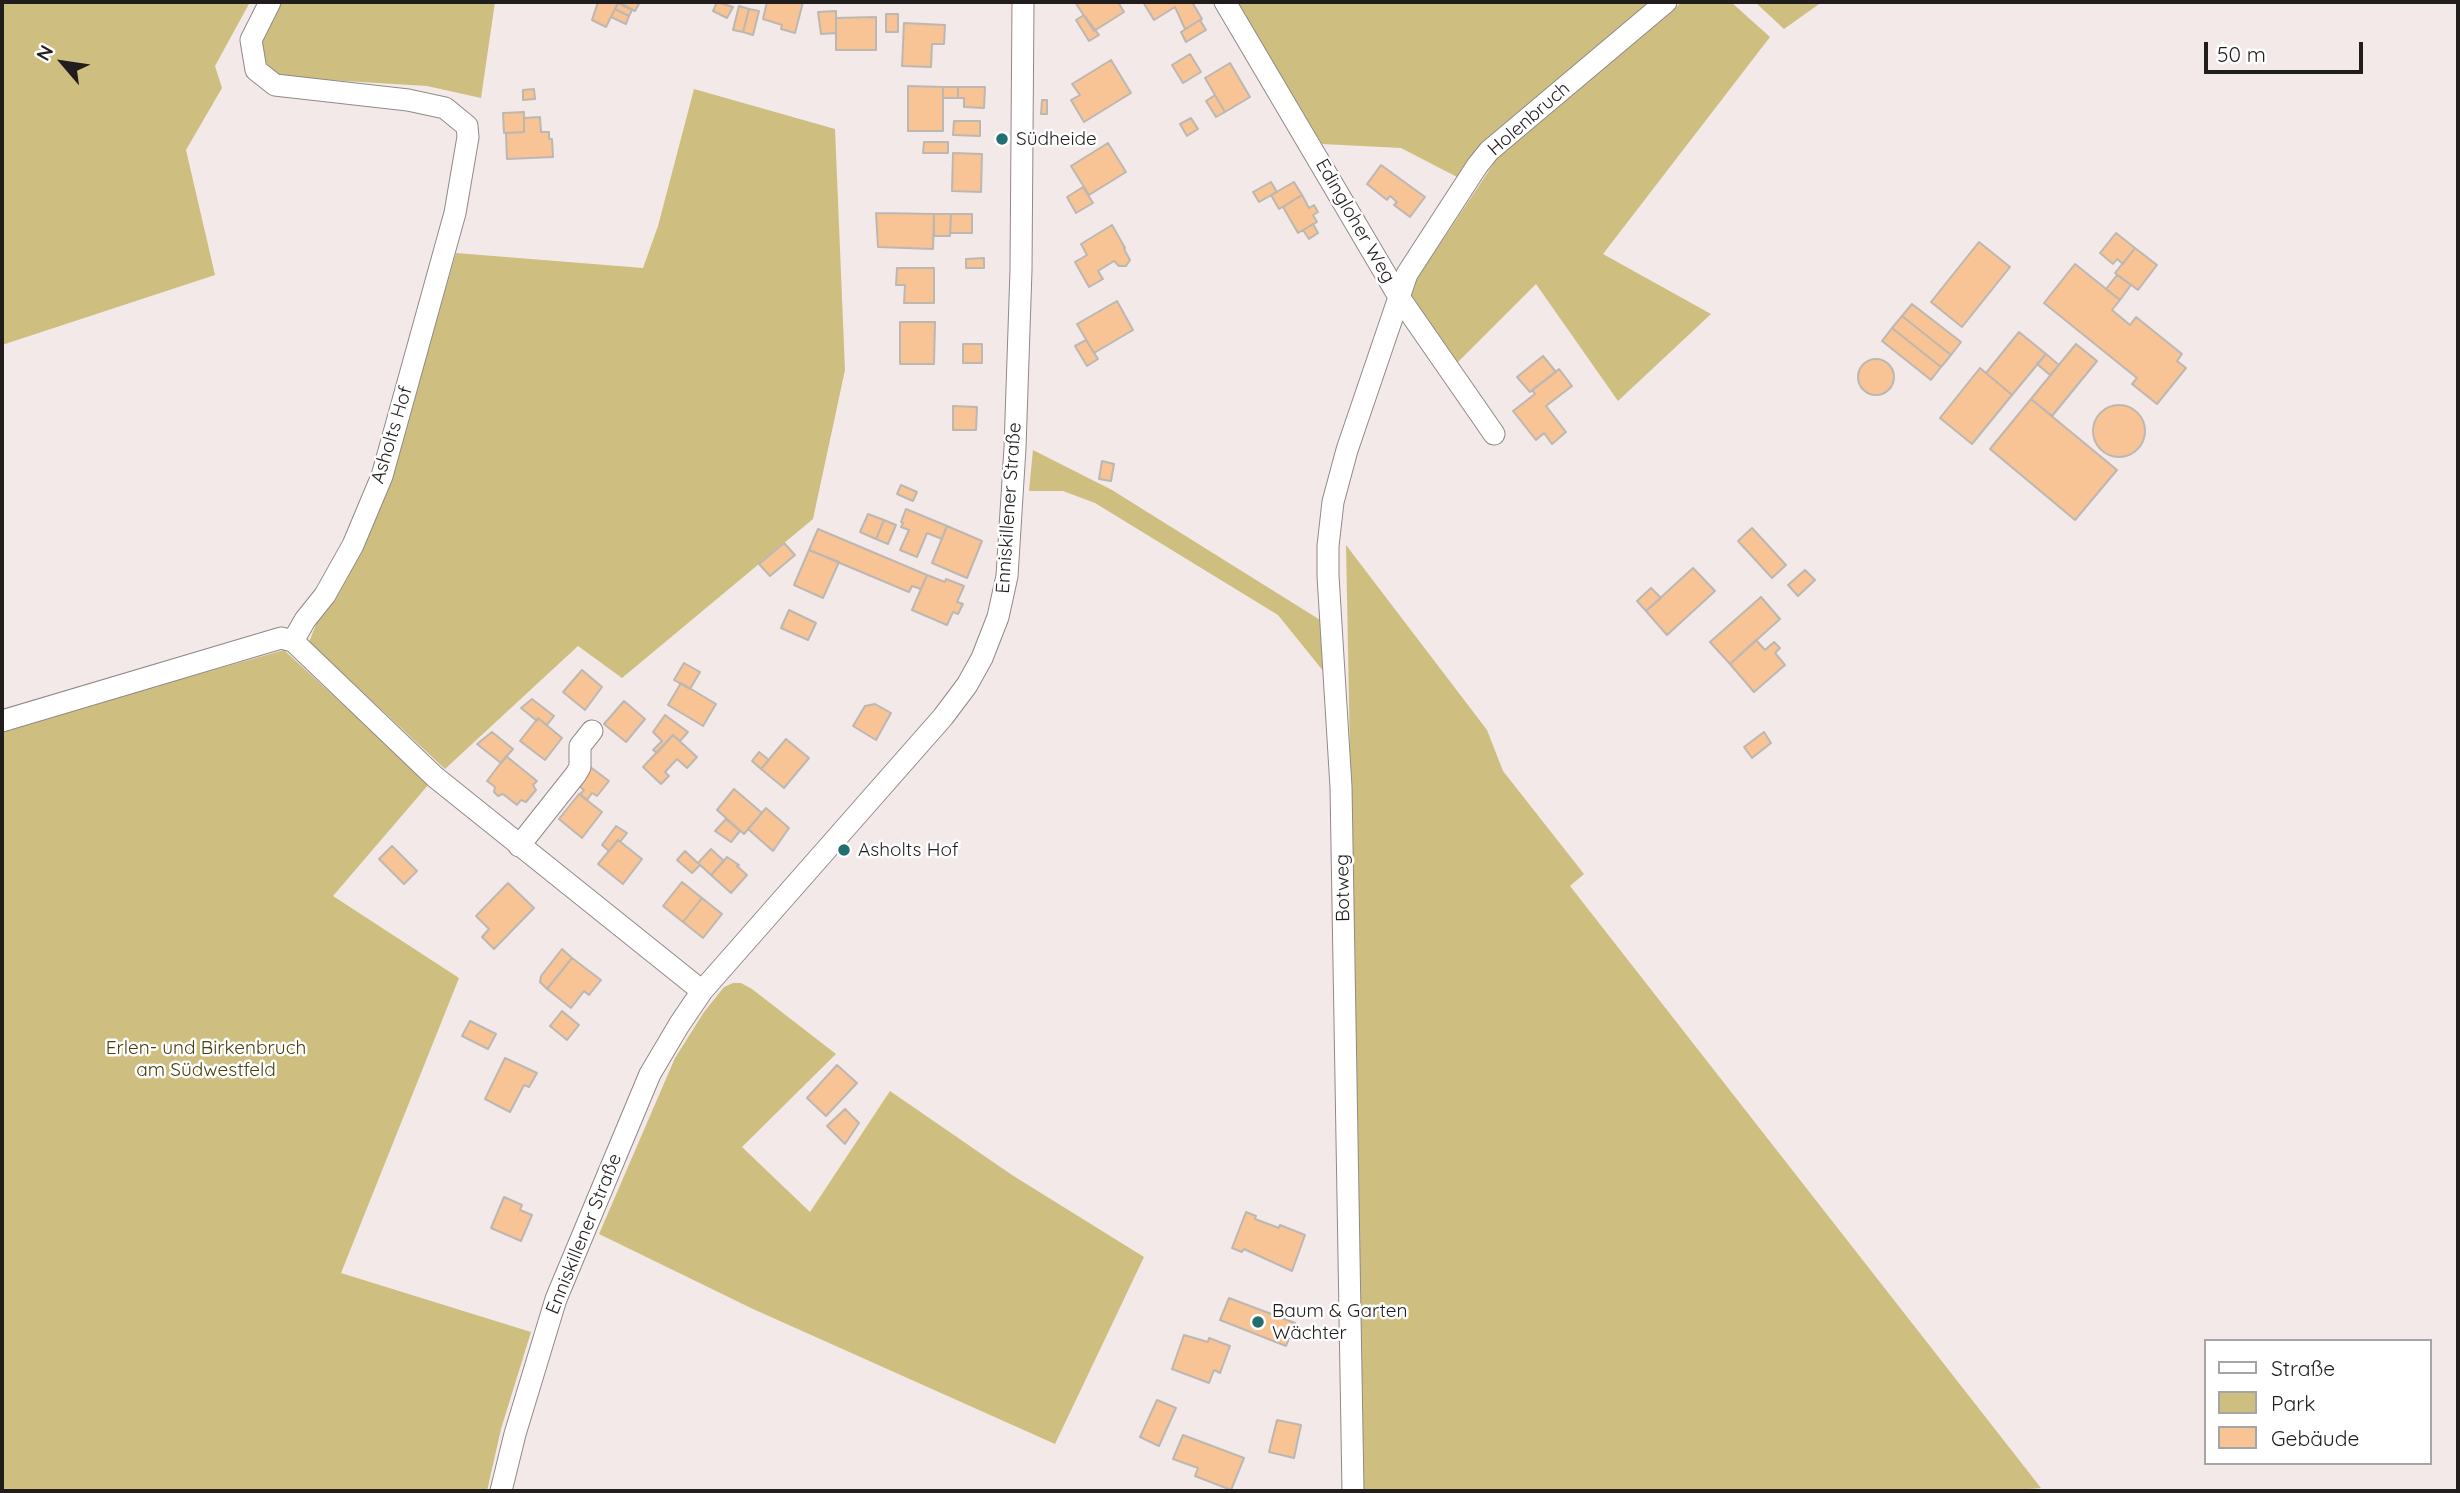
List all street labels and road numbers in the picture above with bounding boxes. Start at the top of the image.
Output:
street label: Holenbruch [1483,77,1575,161]
street label: Edingloher Weg [1310,155,1400,287]
street label: Asholts Hof [366,384,418,486]
street label: Enniskillener Straße [992,422,1026,594]
street label: Botweg [1331,854,1355,922]
street label: Enniskillener Straße [541,1150,627,1318]

